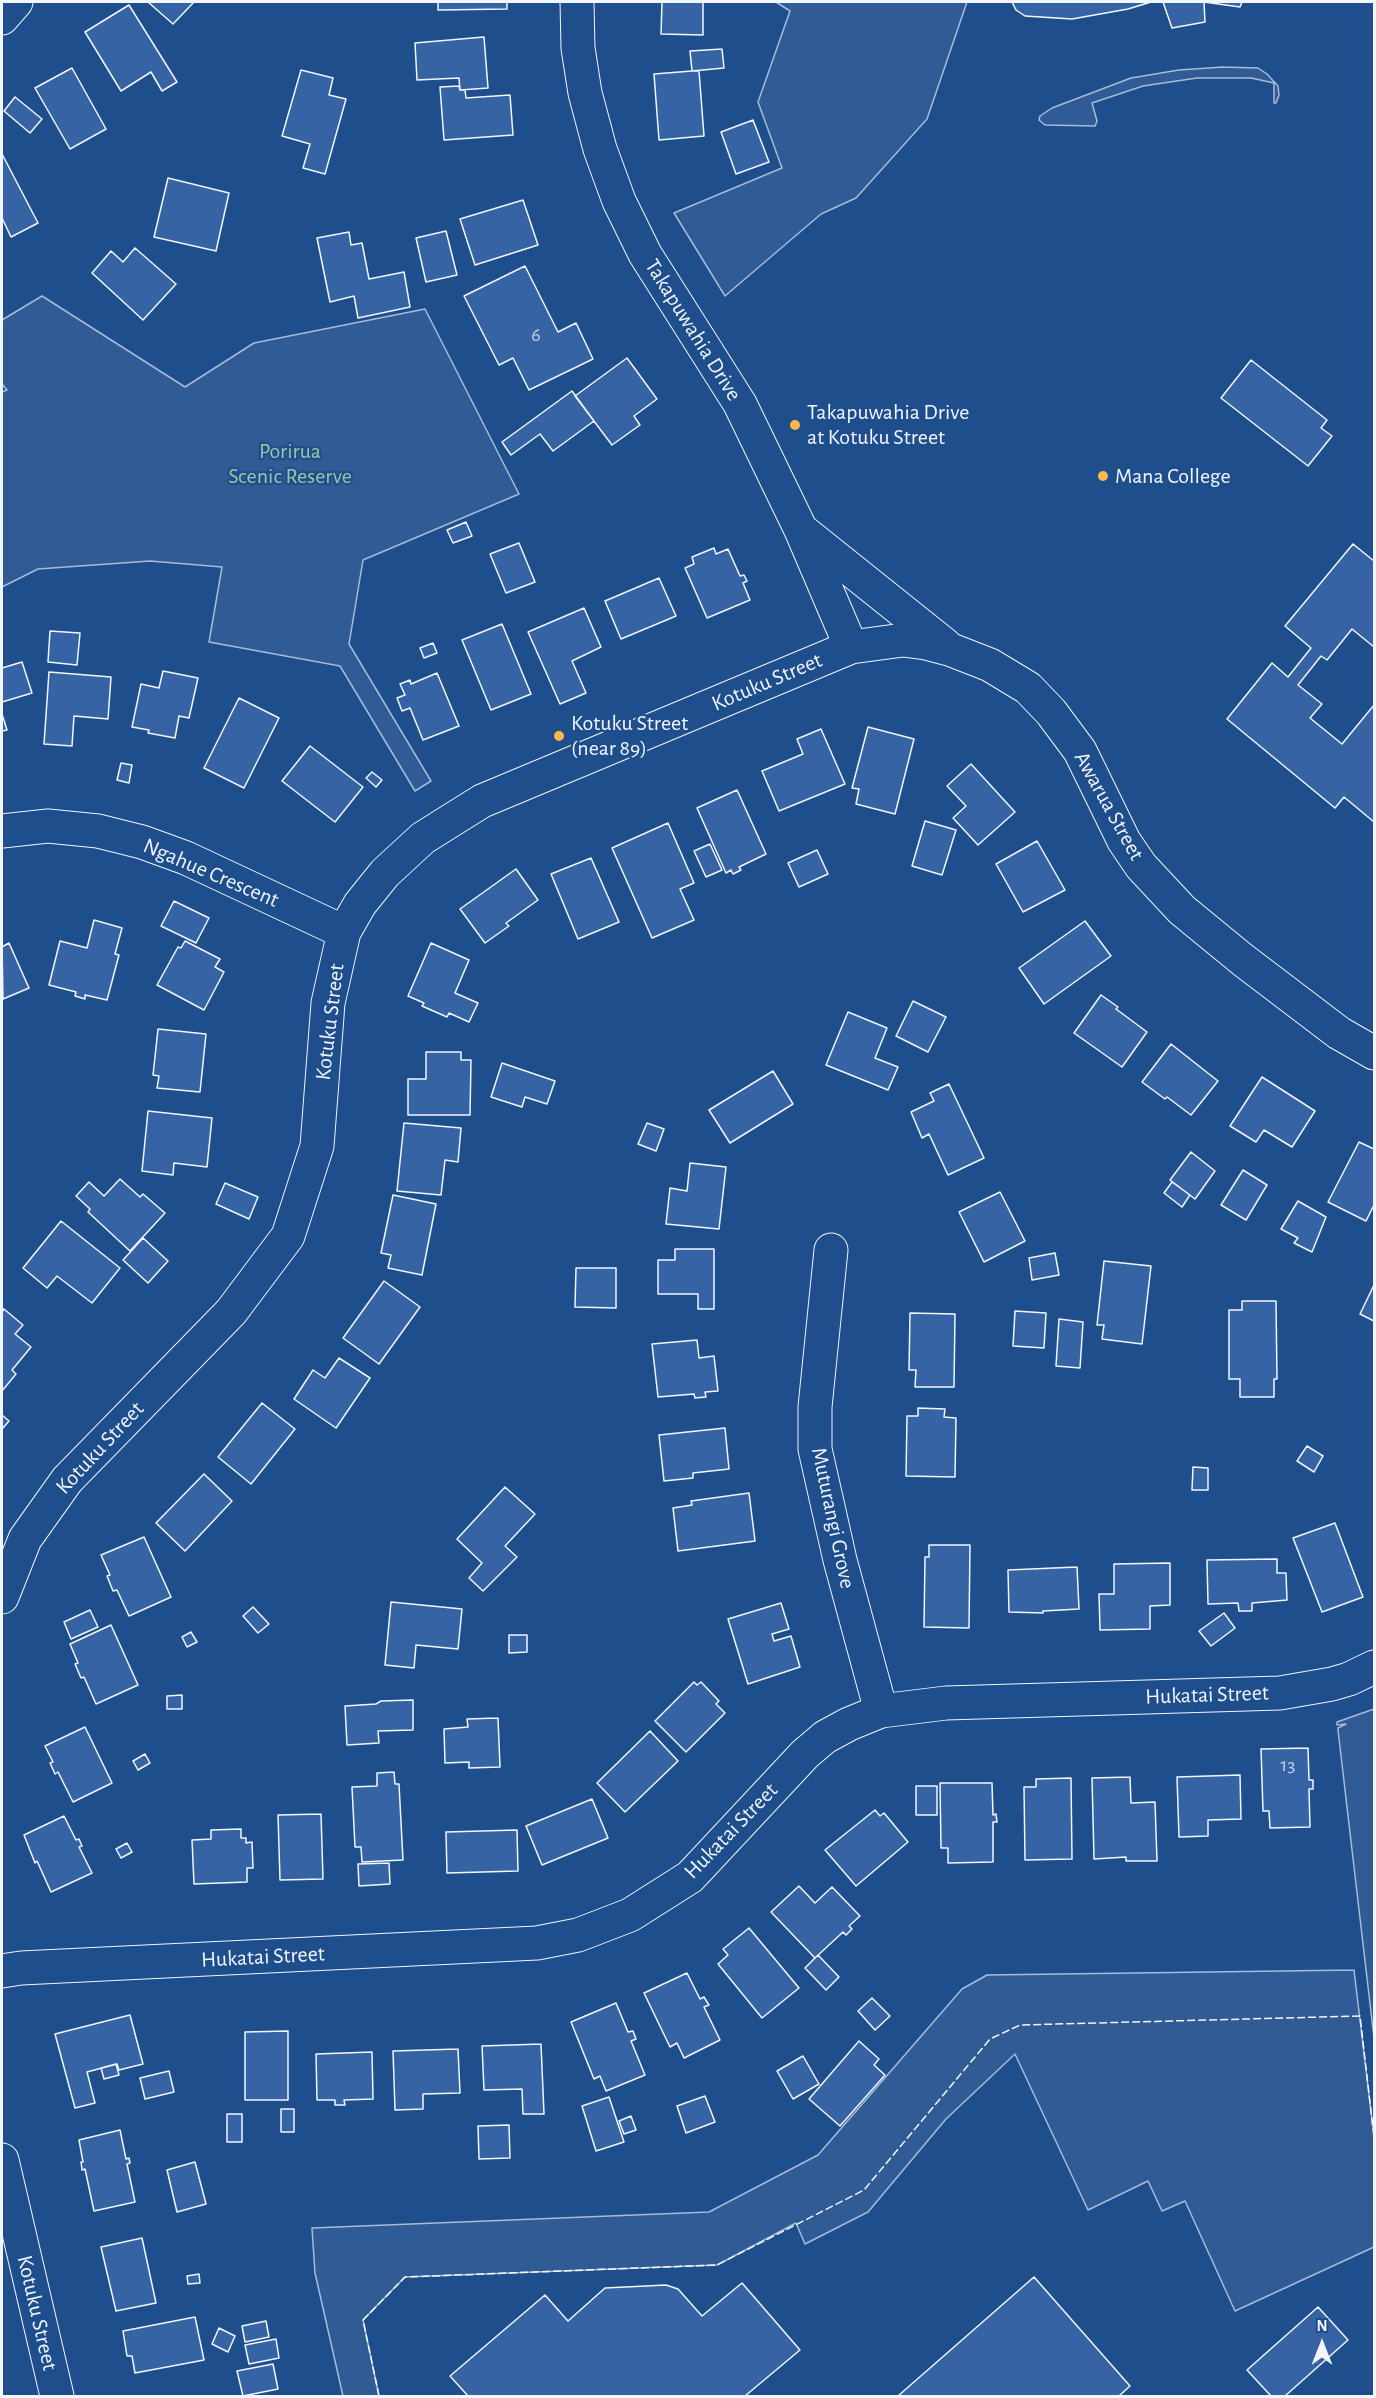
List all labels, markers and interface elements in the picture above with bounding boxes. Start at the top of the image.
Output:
street label: Takapuwahia Drive [639,254,747,406]
house number: 6 [531,323,541,347]
place label: Takapuwahia Drive at Kotuku Street [807,399,969,451]
marker: Takapuwahia Drive at Kotuku Street [788,418,802,432]
park label: Porirua Scenic Reserve [228,438,352,490]
place label: Mana College [1115,463,1231,489]
marker: Mana College [1096,469,1110,483]
street label: Kotuku Street [708,647,826,717]
place label: Kotuku Street (near 89) [571,710,688,762]
marker: Kotuku Street (near 89) [552,729,566,743]
street label: Awarua Street [1068,747,1150,865]
street label: Ngahue Crescent [139,833,283,913]
street label: Kotuku Street [310,962,350,1082]
street label: Kotuku Street [50,1396,150,1500]
street label: Muturangi Grove [805,1445,861,1591]
street label: Hukatai Street [1145,1680,1269,1710]
house number: 13 [1280,1753,1296,1777]
street label: Hukatai Street [679,1777,783,1885]
street label: Hukatai Street [201,1941,325,1973]
street label: Kotuku Street [11,2253,63,2373]
north arrow [1292,2314,1352,2374]
text: N [1316,2318,1328,2334]

